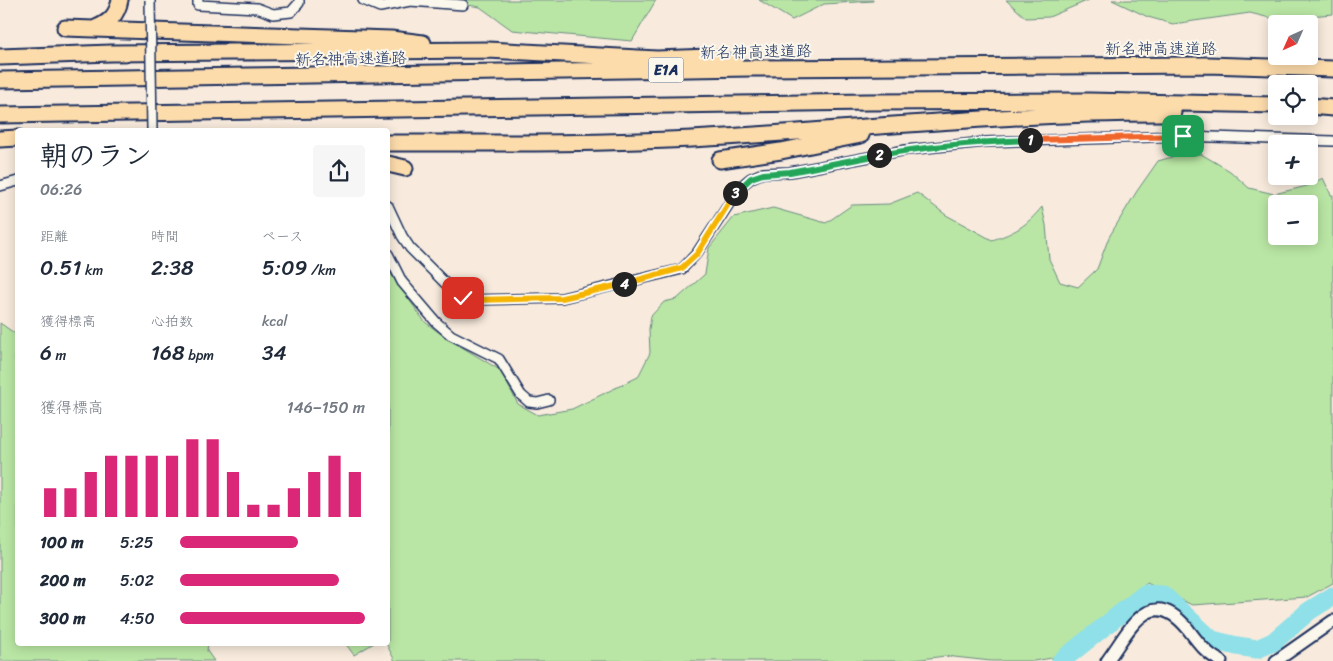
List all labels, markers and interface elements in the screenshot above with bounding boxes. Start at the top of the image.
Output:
north arrow [1268,15,1318,65]
map controls [1268,15,1318,245]
street label: 新名神高速道路 [1105,34,1217,63]
street label: 新名神高速道路 [700,36,812,67]
street label: 新名神高速道路 [295,43,407,74]
road number: E1A [648,58,684,82]
button: locate [1268,75,1318,125]
pin [1162,115,1204,157]
icon: arrive [1169,122,1197,150]
pin: 1 [1018,128,1042,152]
text: 1 [1027,128,1034,153]
text: 朝のラン [40,131,152,180]
button: + [1268,135,1318,185]
pin: 2 [866,142,892,168]
text: 2 [875,143,884,168]
button: share [313,145,365,197]
text: 06:26 [40,175,82,204]
pin: 3 [722,180,748,206]
text: 3 [732,181,739,206]
button: − [1268,195,1318,245]
text: 距離 [40,224,68,249]
text: 時間 [151,224,179,249]
text: ペース [262,224,303,249]
text: 0.51 [40,249,81,287]
text: 2:38 [151,249,194,287]
text: 5:09 [262,249,307,287]
text: km [81,258,103,283]
text: /km [307,258,336,283]
pin: 4 [612,272,636,296]
text: 4 [620,272,629,297]
pin [442,277,484,319]
icon: check [449,284,477,312]
text: 獲得標高 [40,309,96,334]
text: 心拍数 [151,309,193,334]
text: kcal [262,309,287,334]
text: 6 [40,334,52,372]
text: 168 [151,334,185,372]
text: 34 [262,334,287,372]
text: m [52,343,66,368]
text: bpm [185,343,214,368]
text: 獲得標高 [40,393,104,422]
text: 146–150 m [287,393,365,422]
text: 100 m [40,528,84,557]
text: 5:25 [120,528,154,557]
text: 200 m [40,566,86,595]
text: 5:02 [120,566,154,595]
text: 300 m [40,604,85,633]
text: 4:50 [120,604,155,633]

